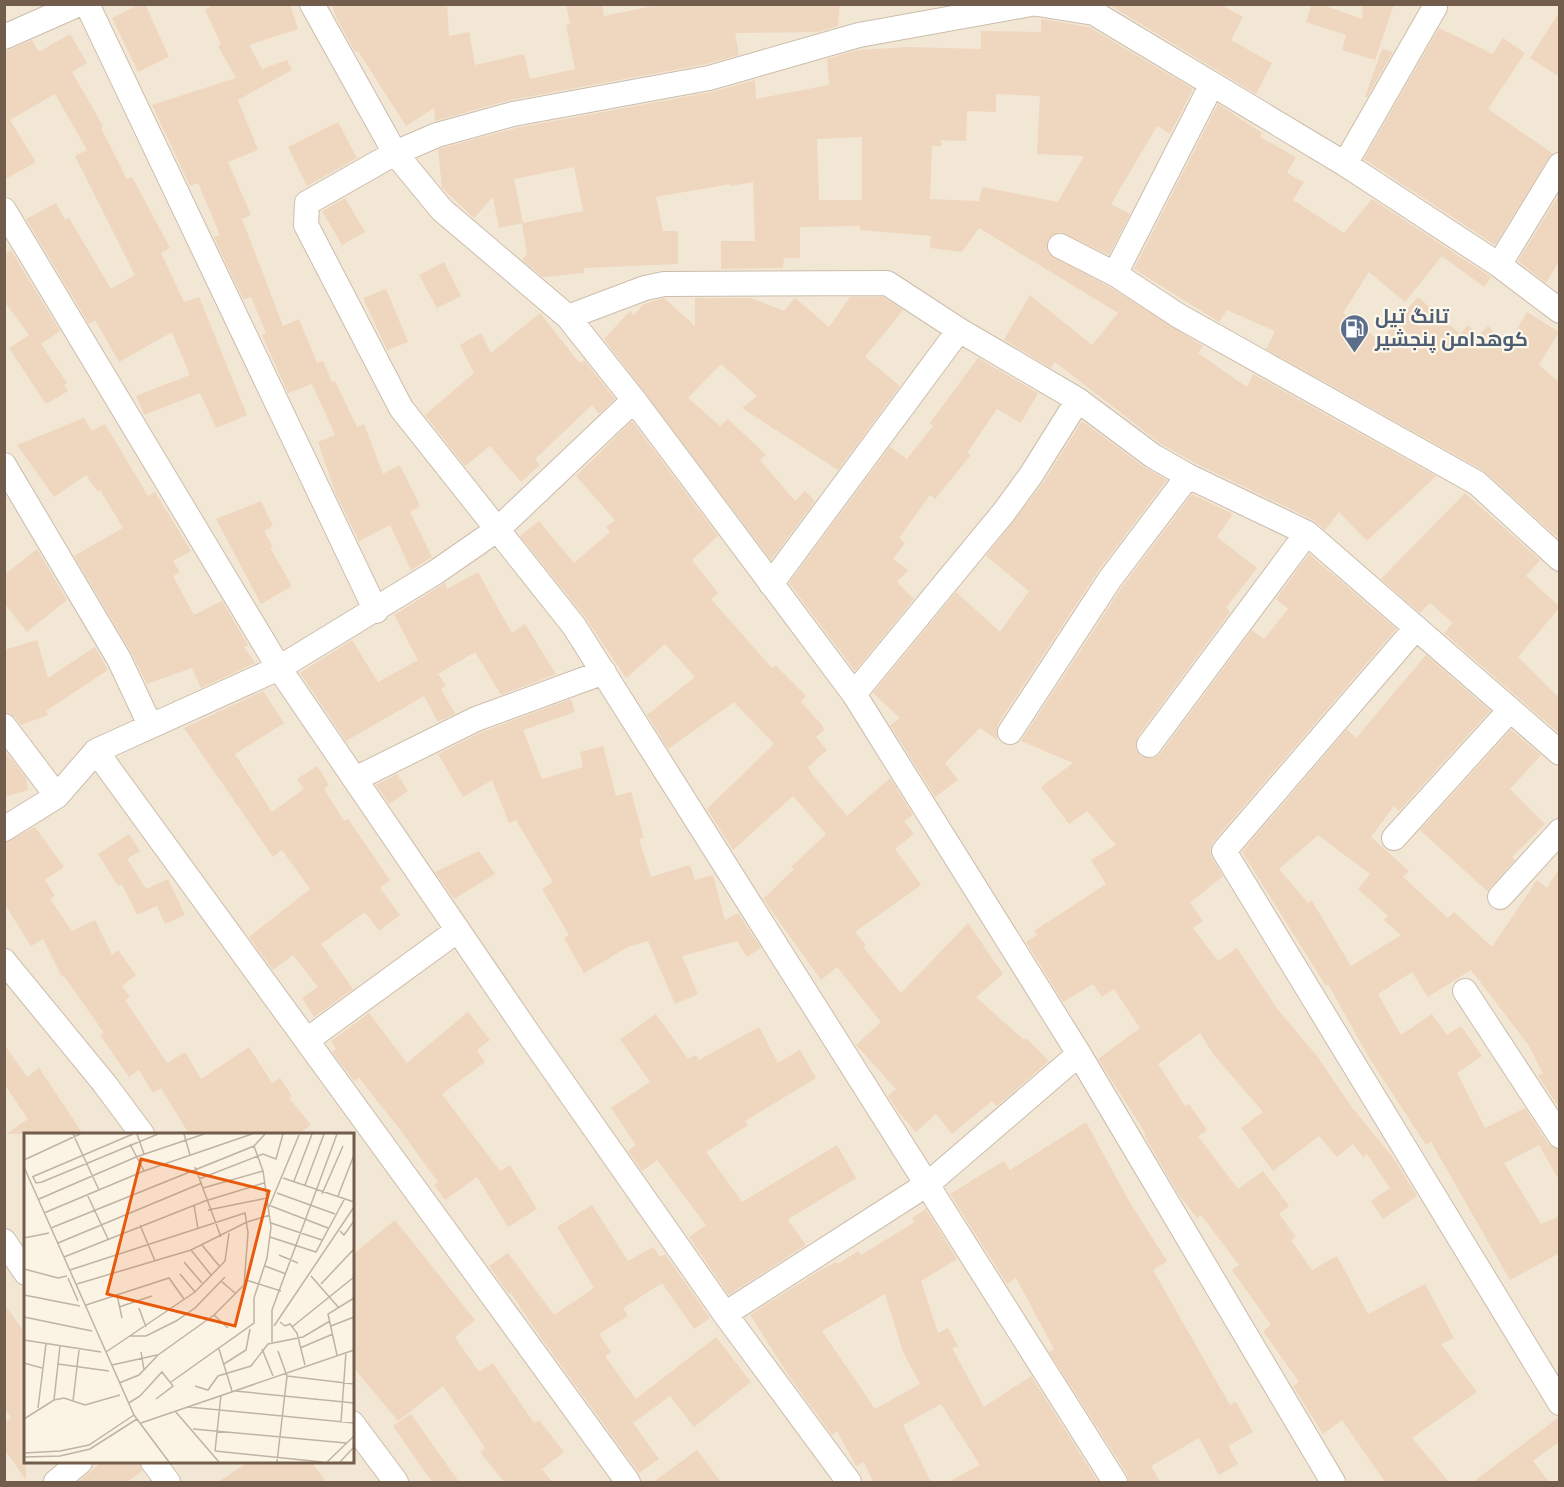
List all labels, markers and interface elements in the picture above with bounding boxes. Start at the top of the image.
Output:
place label: تانگ تیل کوهدامن پنجشیر [1374,303,1528,353]
fuel station icon: تانگ تیل کوهدامن پنجشیر [1338,312,1370,354]
inset map [24,1133,354,1463]

